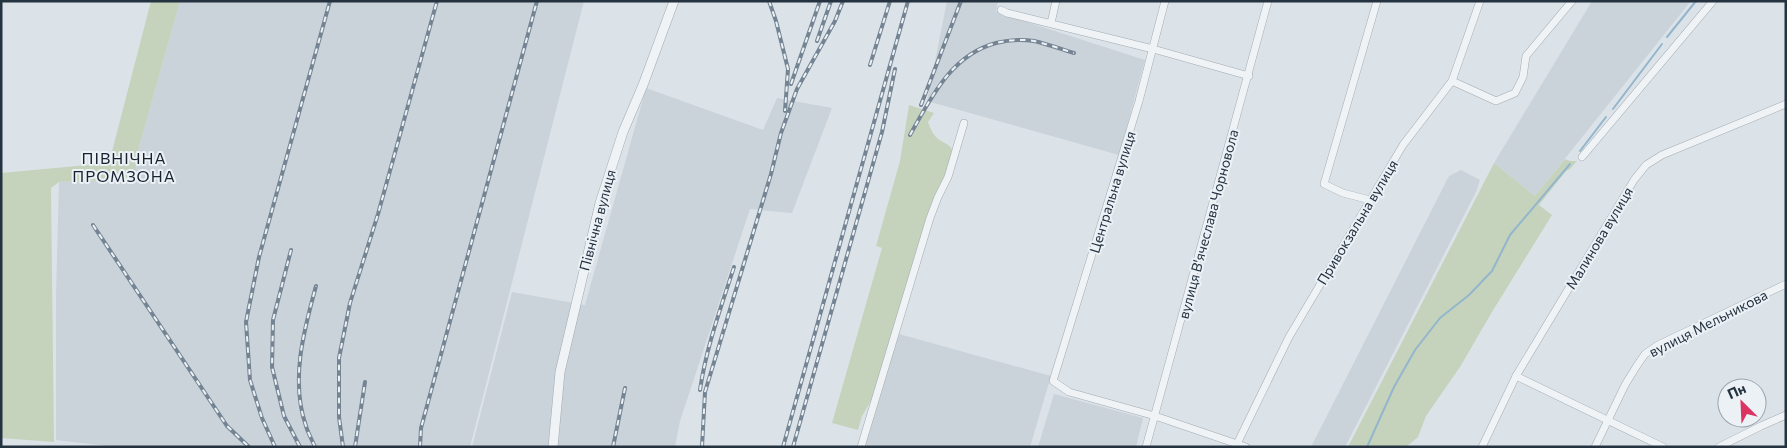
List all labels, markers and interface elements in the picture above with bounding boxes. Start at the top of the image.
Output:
street label: вулиця В'ячеслава Чорновола [1174,127,1242,321]
street label: Центральна вулиця [1085,129,1139,255]
district label: ПІВНІЧНА ПРОМЗОНА [72,148,176,185]
street label: Привокзальна вулиця [1313,156,1401,288]
street label: Північна вулиця [575,167,619,273]
street label: Малинова вулиця [1562,184,1636,292]
street label: вулиця Мельникова [1646,286,1770,360]
north arrow [1717,378,1767,428]
text: Пн [1725,379,1748,402]

